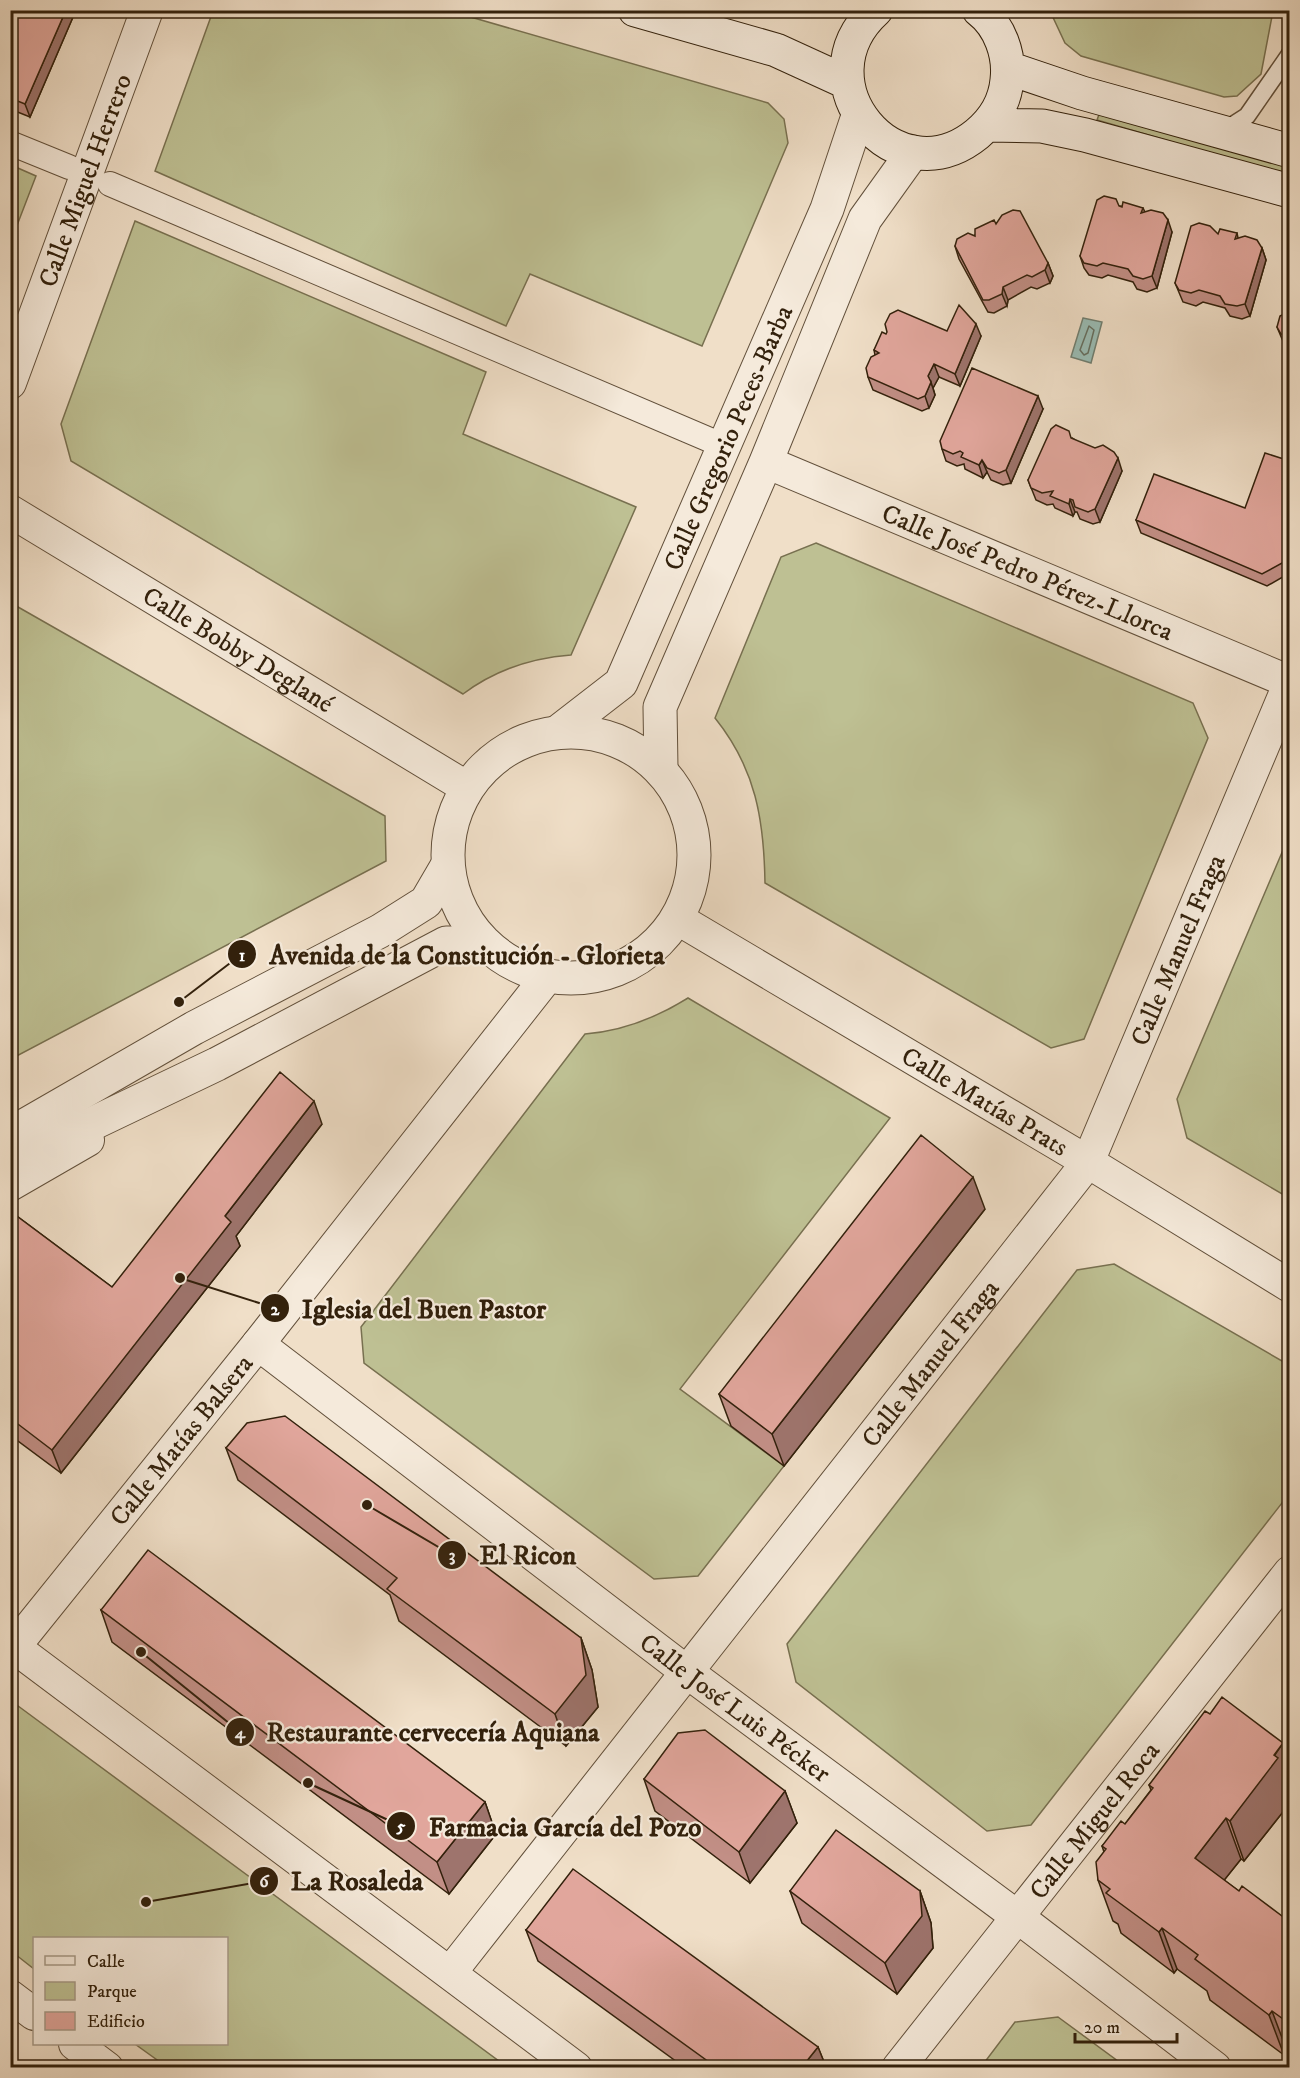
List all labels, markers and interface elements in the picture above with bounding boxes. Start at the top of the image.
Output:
street label: Calle Miguel Herrero [32,70,140,292]
street label: Calle Gregorio Peces-Barba [657,301,801,576]
street label: Calle José Pedro Pérez-Llorca [876,497,1178,649]
street label: Calle Bobby Deglané [136,580,339,721]
street label: Calle Manuel Fraga [1124,850,1233,1051]
callout: Avenida de la Constitución - Glorieta [227,932,676,977]
text: Avenida de la Constitución - Glorieta [268,939,665,973]
text: 1 [239,945,246,967]
street label: Calle Matías Prats [895,1040,1074,1164]
street label: Calle Manuel Fraga [855,1274,1007,1455]
callout: Iglesia del Buen Pastor [260,1286,559,1331]
text: Iglesia del Buen Pastor [302,1293,547,1327]
text: 2 [271,1299,281,1321]
street label: Calle Matías Balsera [103,1348,261,1533]
callout: El Ricon [437,1532,588,1577]
text: El Ricon [480,1539,577,1573]
text: 3 [449,1545,456,1567]
street label: Calle José Luis Pécker [632,1627,837,1791]
callout: Restaurante cervecería Aquiana [225,1709,612,1754]
text: Restaurante cervecería Aquiana [266,1716,600,1750]
text: 4 [234,1722,246,1744]
street label: Calle Miguel Roca [1023,1735,1168,1907]
callout: Farmacia García del Pozo [386,1804,713,1849]
text: Farmacia García del Pozo [429,1811,701,1845]
text: 5 [396,1816,406,1838]
callout: La Rosaleda [249,1858,435,1903]
text: La Rosaleda [291,1865,424,1899]
text: 6 [259,1871,270,1893]
legend [33,1937,228,2045]
text: Calle [87,1951,125,1973]
text: Parque [87,1981,137,2003]
scale bar [1075,2006,1177,2044]
text: Edificio [87,2011,145,2033]
text: 20 m [1084,2017,1120,2039]

